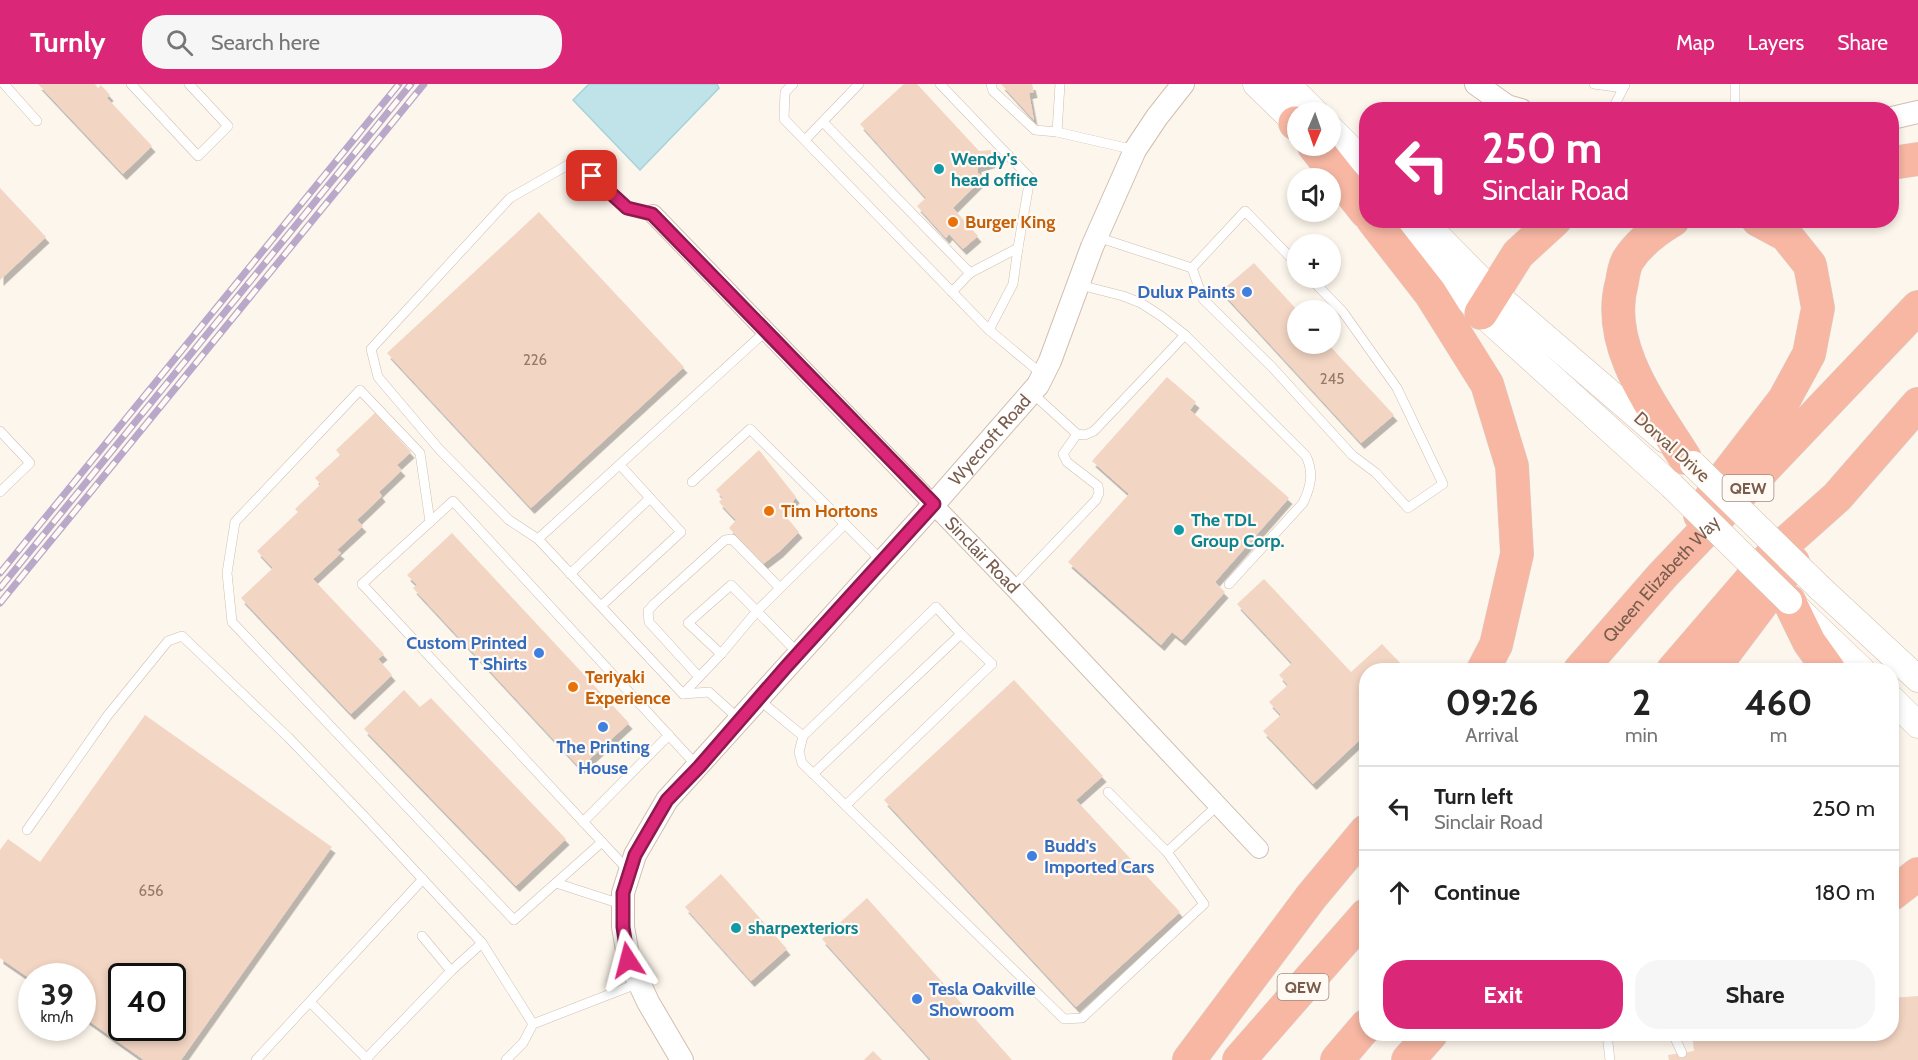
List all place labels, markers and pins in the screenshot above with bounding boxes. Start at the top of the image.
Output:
place label: Wendy's head office [951,148,1038,191]
pin [566,150,617,201]
marker: Wendy's head office [932,162,946,176]
place label: Burger King [965,211,1055,233]
marker: Burger King [946,215,960,229]
place label: Dulux Paints [1137,281,1235,303]
marker: Dulux Paints [1240,285,1254,299]
place label: Tim Hortons [781,500,878,522]
marker: Tim Hortons [762,504,776,518]
place label: The TDL Group Corp. [1191,509,1284,552]
marker: The TDL Group Corp. [1172,523,1186,537]
place label: Custom Printed T Shirts [406,632,527,675]
marker: Custom Printed T Shirts [532,646,546,660]
place label: Teriyaki Experience [585,666,670,709]
marker: Teriyaki Experience [566,680,580,694]
marker: The Printing House [596,720,610,734]
place label: The Printing House [556,736,650,779]
place label: Budd's Imported Cars [1044,835,1155,878]
marker: Budd's Imported Cars [1025,849,1039,863]
place label: sharpexteriors [748,917,859,939]
marker: sharpexteriors [729,921,743,935]
place label: Tesla Oakville Showroom [929,978,1035,1021]
marker: Tesla Oakville Showroom [910,992,924,1006]

